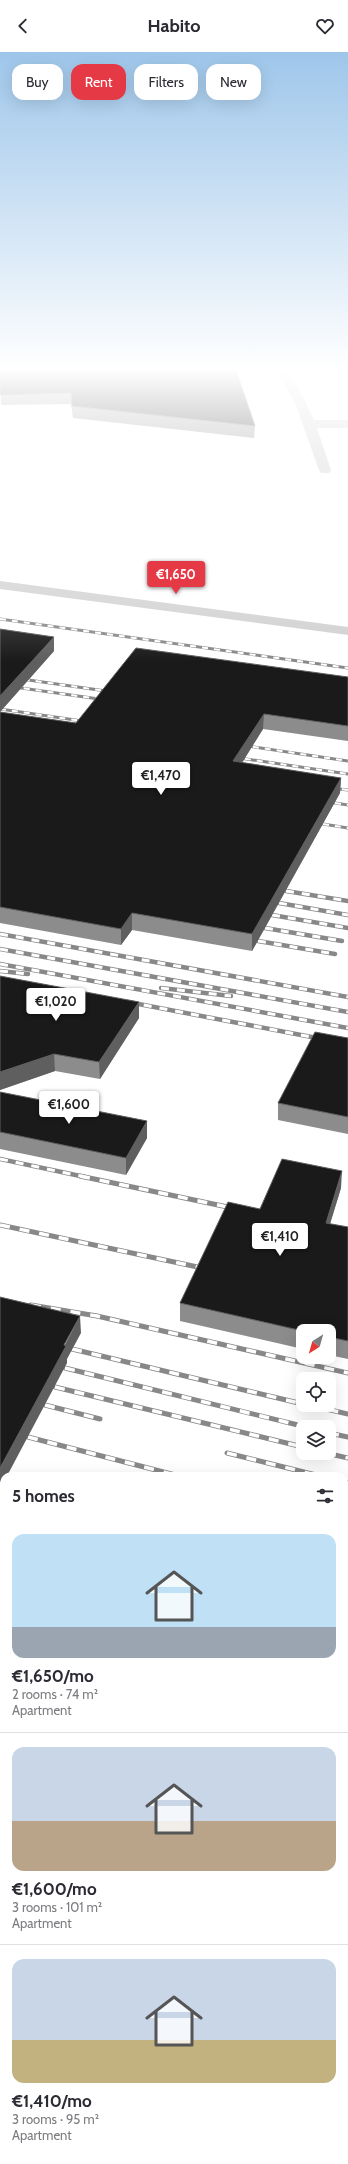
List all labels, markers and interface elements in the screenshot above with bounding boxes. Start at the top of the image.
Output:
icon: back [12,15,34,37]
text: Habito [148,15,200,37]
icon: heart [314,15,336,37]
chip: Buy [12,64,63,100]
chip: Rent [71,64,126,100]
chip: Filters [134,64,198,100]
chip: New [206,64,261,100]
pin: €1,650 [143,561,209,595]
text: €1,650 [156,566,196,582]
pin: €1,470 [128,762,194,796]
text: €1,470 [141,767,181,783]
pin: €1,020 [23,988,89,1022]
text: €1,020 [35,993,77,1009]
pin: €1,600 [36,1091,102,1125]
text: €1,600 [48,1096,90,1112]
pin: €1,410 [247,1223,313,1257]
text: €1,410 [261,1228,299,1244]
north arrow [296,1324,336,1364]
map controls [296,1324,336,1460]
button: locate [296,1372,336,1412]
button: layers [296,1420,336,1460]
icon: filters [314,1485,336,1507]
text: 5 homes [12,1486,75,1506]
icon: home [138,1560,210,1632]
text: €1,650/mo [12,1666,94,1686]
text: 2 rooms · 74 m² [12,1686,98,1702]
text: Apartment [12,1702,72,1718]
icon: home [138,1773,210,1845]
text: €1,600/mo [12,1879,97,1899]
text: 3 rooms · 101 m² [12,1899,102,1915]
text: Apartment [12,1915,72,1931]
icon: home [138,1985,210,2057]
text: €1,410/mo [12,2091,92,2111]
text: 3 rooms · 95 m² [12,2111,99,2127]
text: Apartment [12,2127,72,2143]

